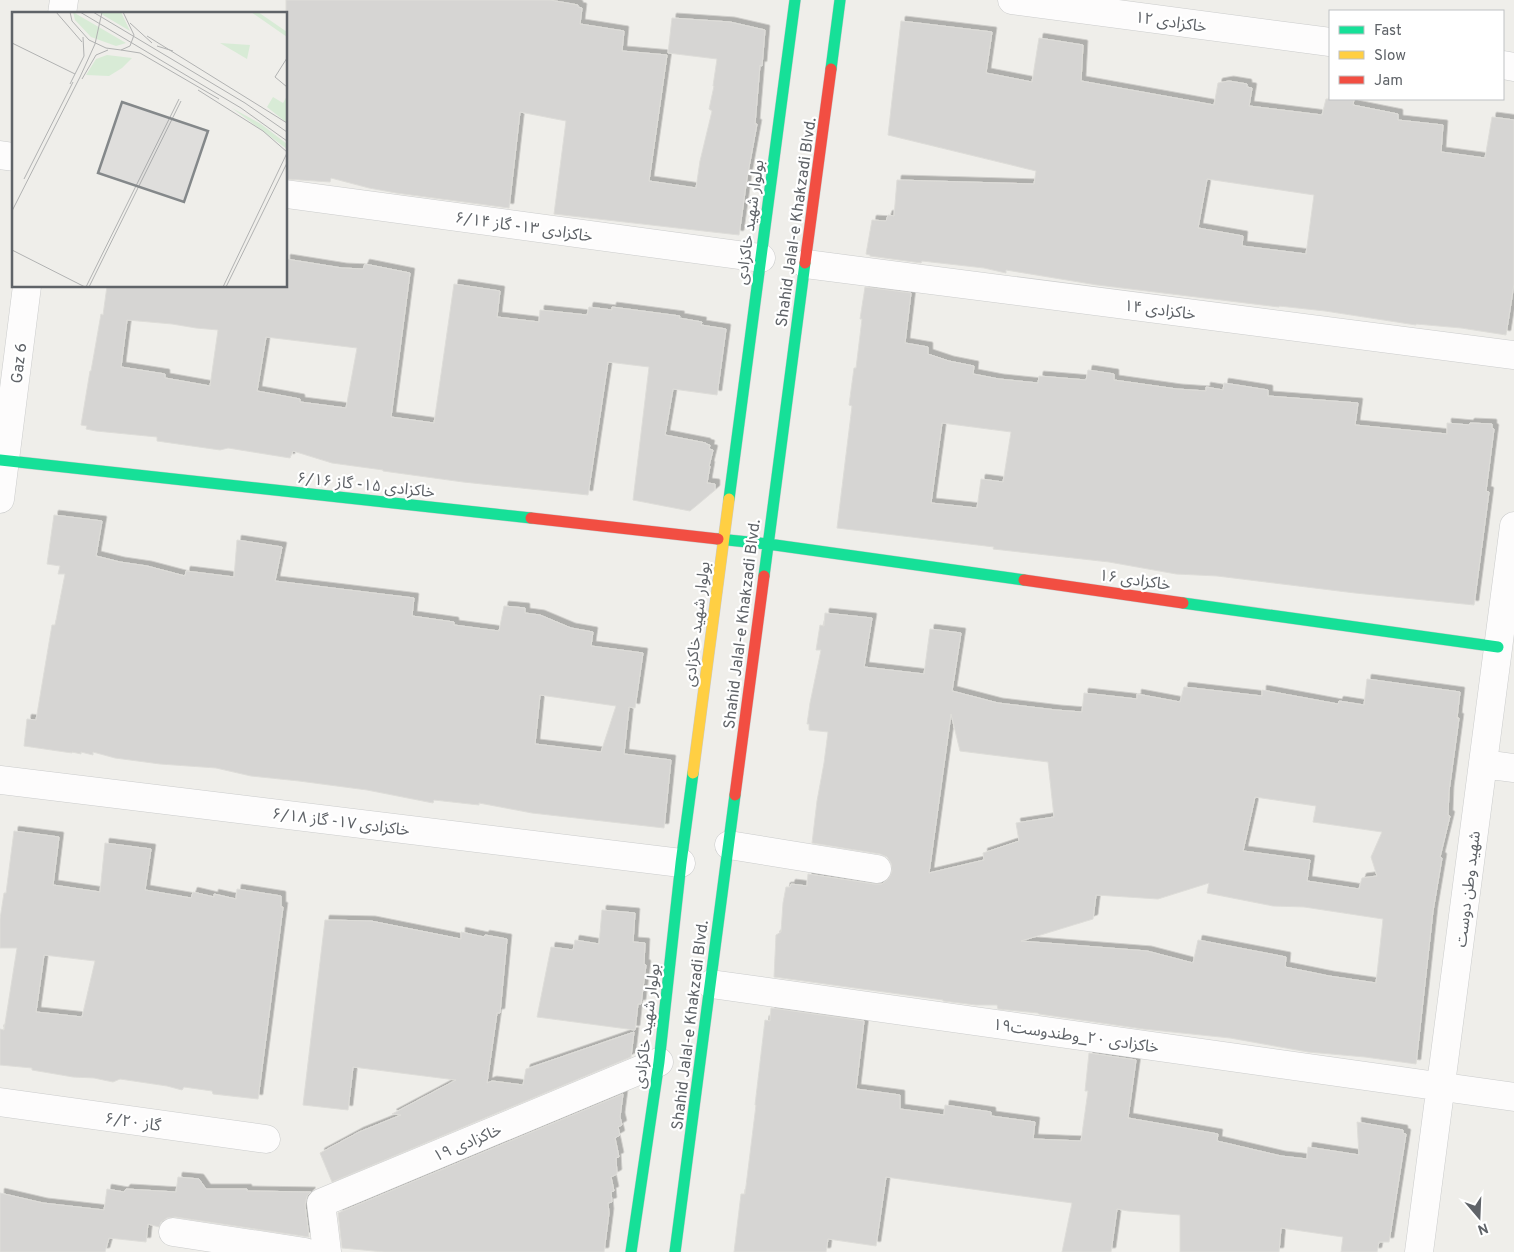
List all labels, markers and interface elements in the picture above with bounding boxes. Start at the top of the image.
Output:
street label: خاکزادی ۱۲ [1134,8,1208,38]
legend [1329,10,1504,100]
inset map [12,12,288,288]
text: Fast [1374,22,1402,41]
text: Slow [1374,47,1406,66]
text: Jam [1374,72,1403,91]
street label: Shahid Jalal-e Khakzadi Blvd. [772,116,822,328]
street label: بولوار شهید خاکزادی [732,158,770,286]
street label: خاکزادی ۱۳- گاز ۶/۱۴ [454,208,594,248]
street label: خاکزادی ۱۴ [1123,297,1197,325]
street label: Gaz 6 [8,342,32,385]
street label: خاکزادی ۱۵- گاز ۶/۱۶ [296,469,436,503]
street label: Shahid Jalal-e Khakzadi Blvd. [720,518,766,730]
street label: بولوار شهید خاکزادی [680,560,716,688]
street label: خاکزادی ۱۶ [1098,566,1172,596]
street label: خاکزادی ۱۷- گاز ۶/۱۸ [271,805,411,841]
street label: شهید وطن دوست [1452,830,1486,949]
street label: Shahid Jalal-e Khakzadi Blvd. [668,919,714,1131]
street label: بولوار شهید خاکزادی [630,962,666,1090]
street label: خاکزادی ۲۰_وطندوست۱۹ [991,1015,1160,1059]
street label: گاز ۶/۲۰ [104,1109,162,1137]
street label: خاکزادی ۱۹ [431,1121,505,1167]
north arrow [1454,1192,1504,1242]
text: N [1475,1218,1490,1238]

